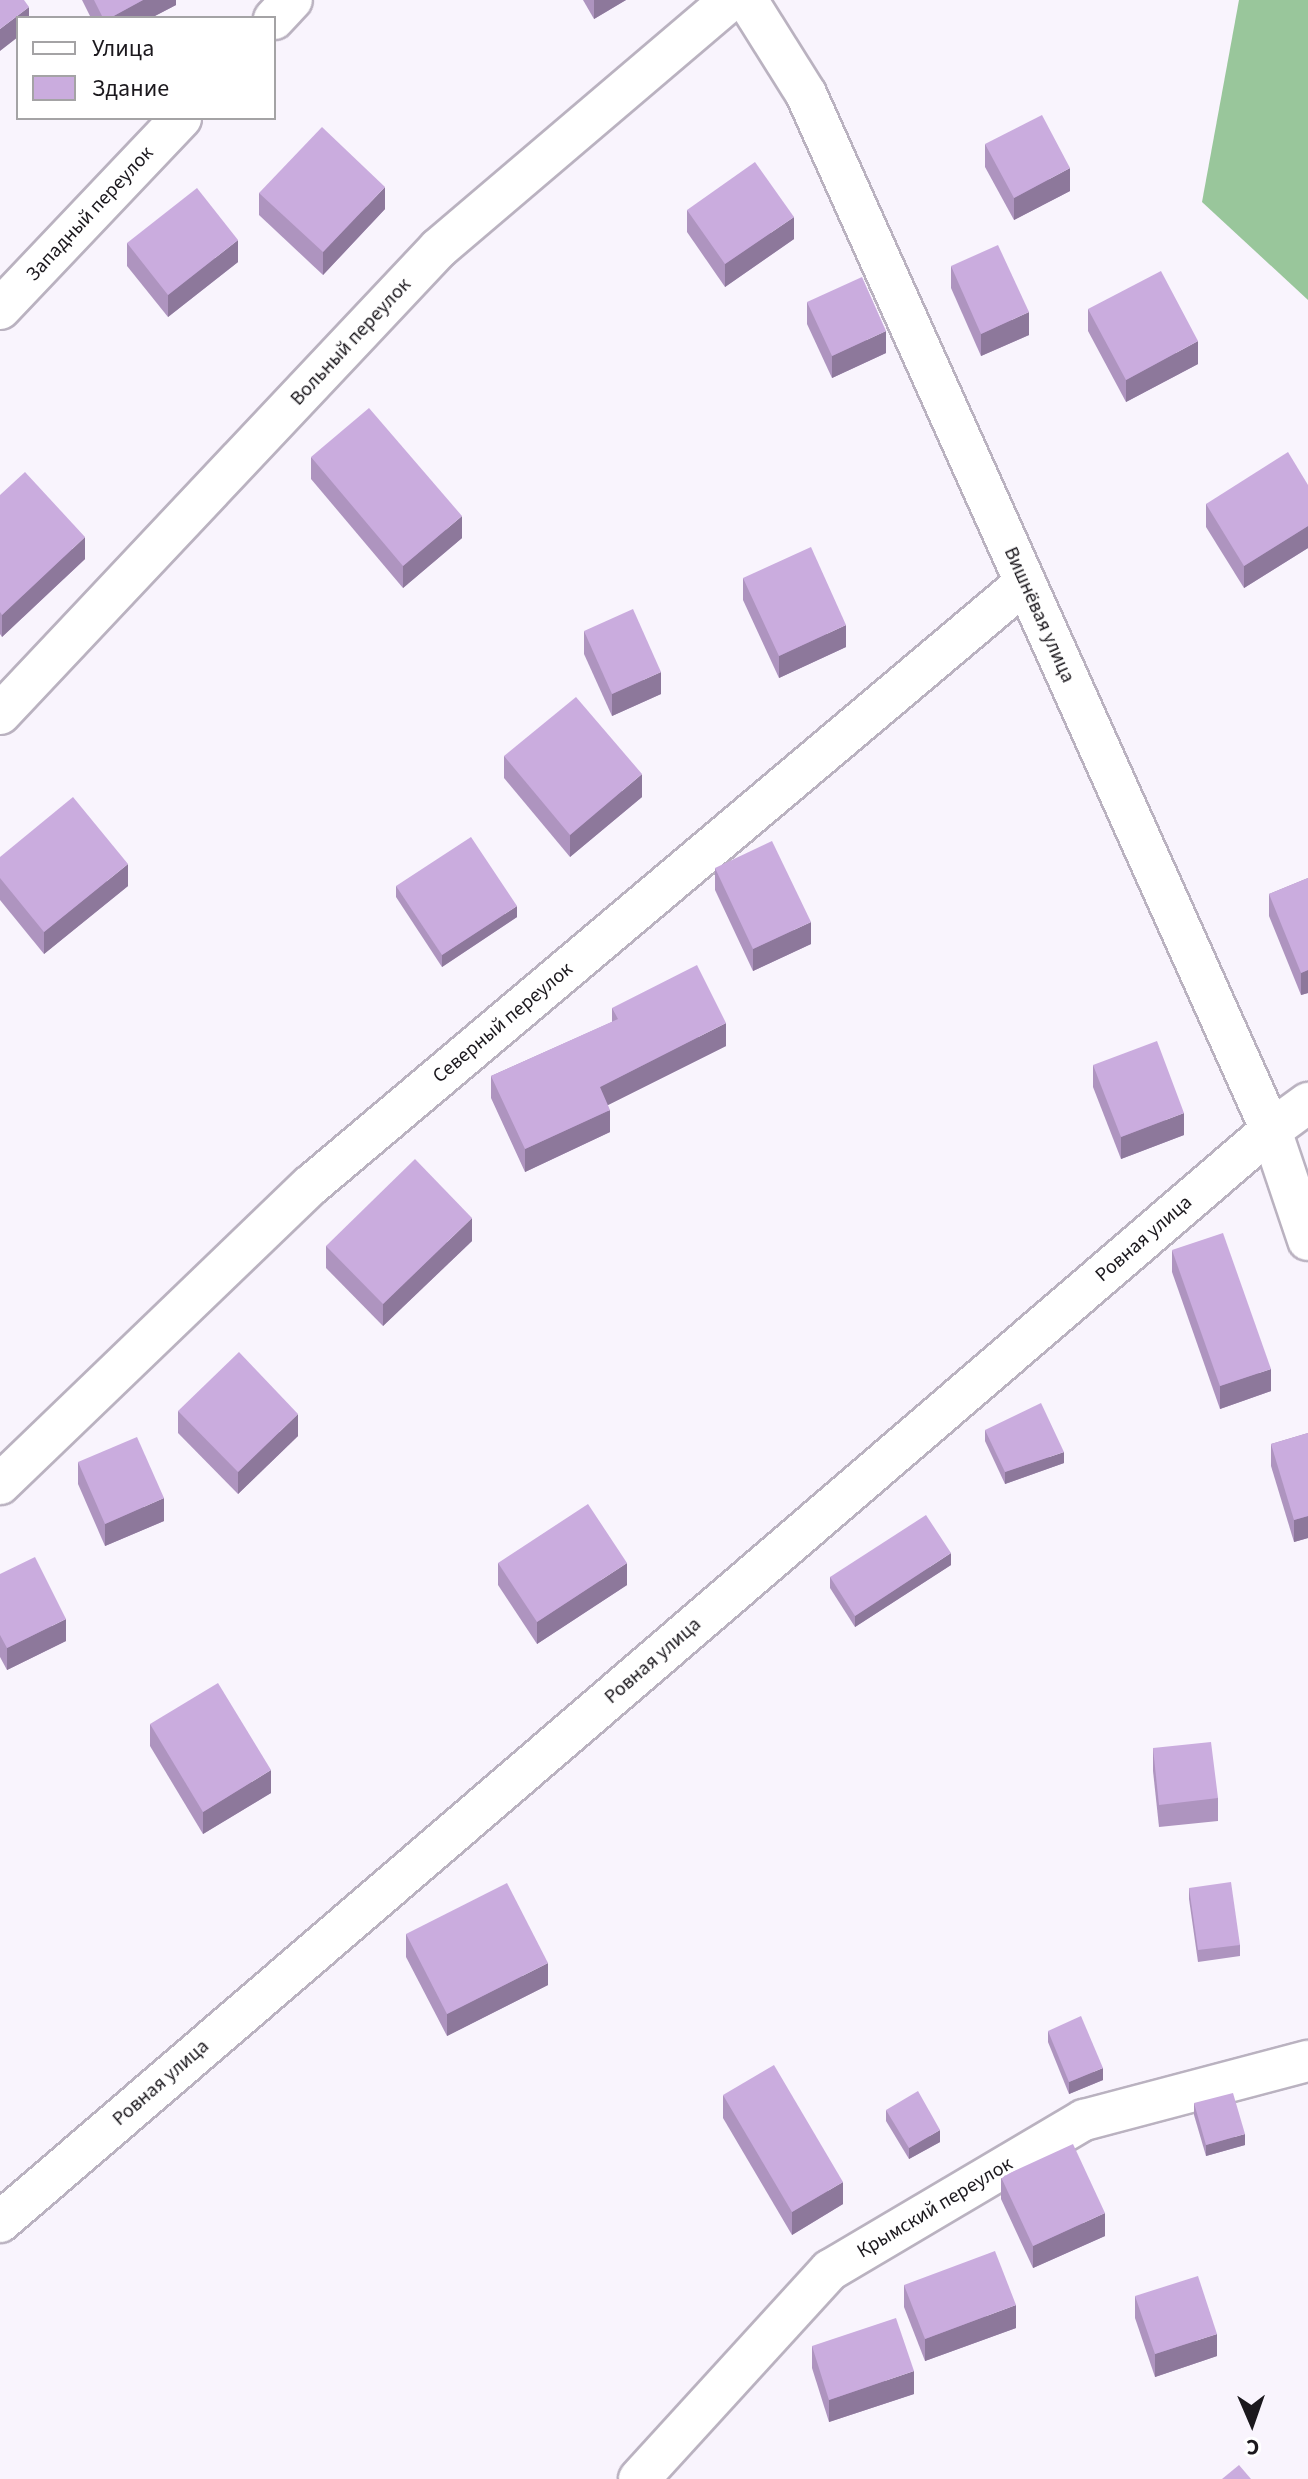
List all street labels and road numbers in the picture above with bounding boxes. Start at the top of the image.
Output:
street label: Западный переулок [21,142,159,286]
street label: Вольный переулок [286,273,416,411]
street label: Вишнёвая улица [998,543,1080,687]
street label: Северный переулок [428,958,578,1088]
street label: Ровная улица [1091,1191,1197,1287]
street label: Ровная улица [600,1613,706,1709]
street label: Ровная улица [108,2035,214,2131]
street label: Крымский переулок [853,2152,1017,2264]

